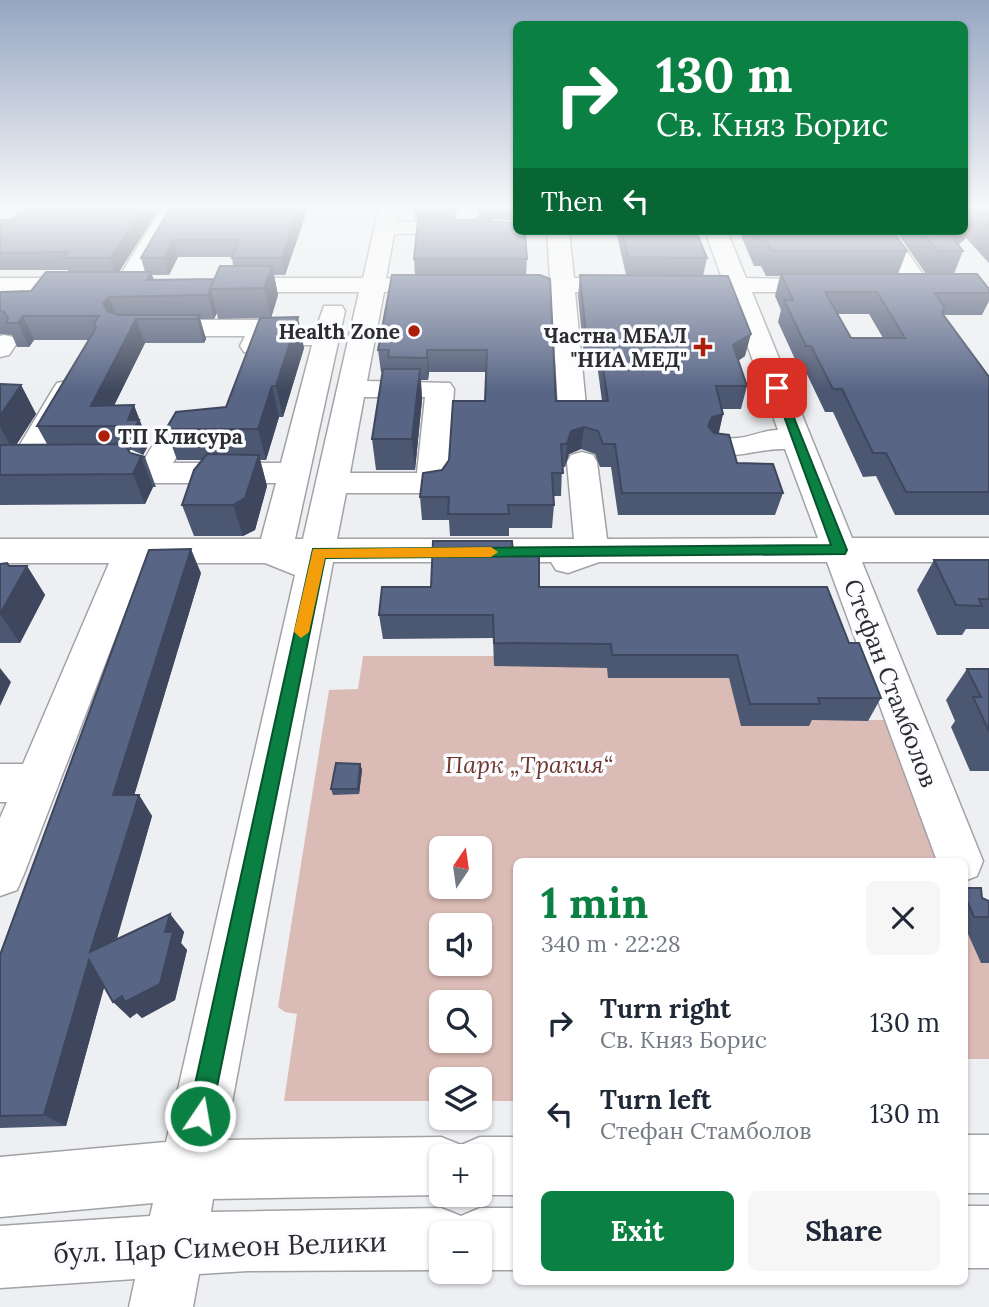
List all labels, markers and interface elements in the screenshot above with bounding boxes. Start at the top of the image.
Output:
text: 130 m [656,43,792,105]
icon: right [541,49,632,140]
text: Св. Княз Борис [656,104,888,145]
icon: left [617,182,655,220]
text: Then [541,185,603,218]
place label: Health Zone [278,318,400,345]
place label: Частна МБАЛ "НИА МЕД" [544,322,687,373]
marker: Health Zone [406,323,422,339]
marker: Частна МБАЛ "НИА МЕД" [693,337,713,357]
pin [747,358,807,418]
icon: arrive [758,369,796,407]
place label: ТП Клисура [118,423,243,450]
marker: ТП Клисура [96,428,112,444]
street label: Стефан Стамболов [837,575,945,791]
park label: Парк „Тракия“ [445,749,613,780]
north arrow [429,836,492,900]
map controls [429,836,492,1284]
text: 1 min [541,876,648,930]
button: close [866,881,940,955]
button: sound [429,913,492,976]
text: 340 m · 22:28 [541,929,681,958]
button: search [429,990,492,1053]
text: Turn right [600,992,731,1025]
icon: right [541,1004,579,1042]
text: 130 m [870,1006,940,1039]
text: Св. Княз Борис [600,1025,767,1054]
button: layers [429,1067,492,1130]
position arrow [163,1079,237,1153]
text: Turn left [600,1083,711,1116]
icon: left [541,1095,579,1133]
text: 130 m [870,1097,940,1130]
text: Стефан Стамболов [600,1116,811,1145]
button: + [429,1144,492,1207]
button: Exit [541,1191,734,1271]
button: Share [748,1191,940,1271]
button: − [429,1221,492,1284]
street label: бул. Цар Симеон Велики [53,1223,387,1271]

